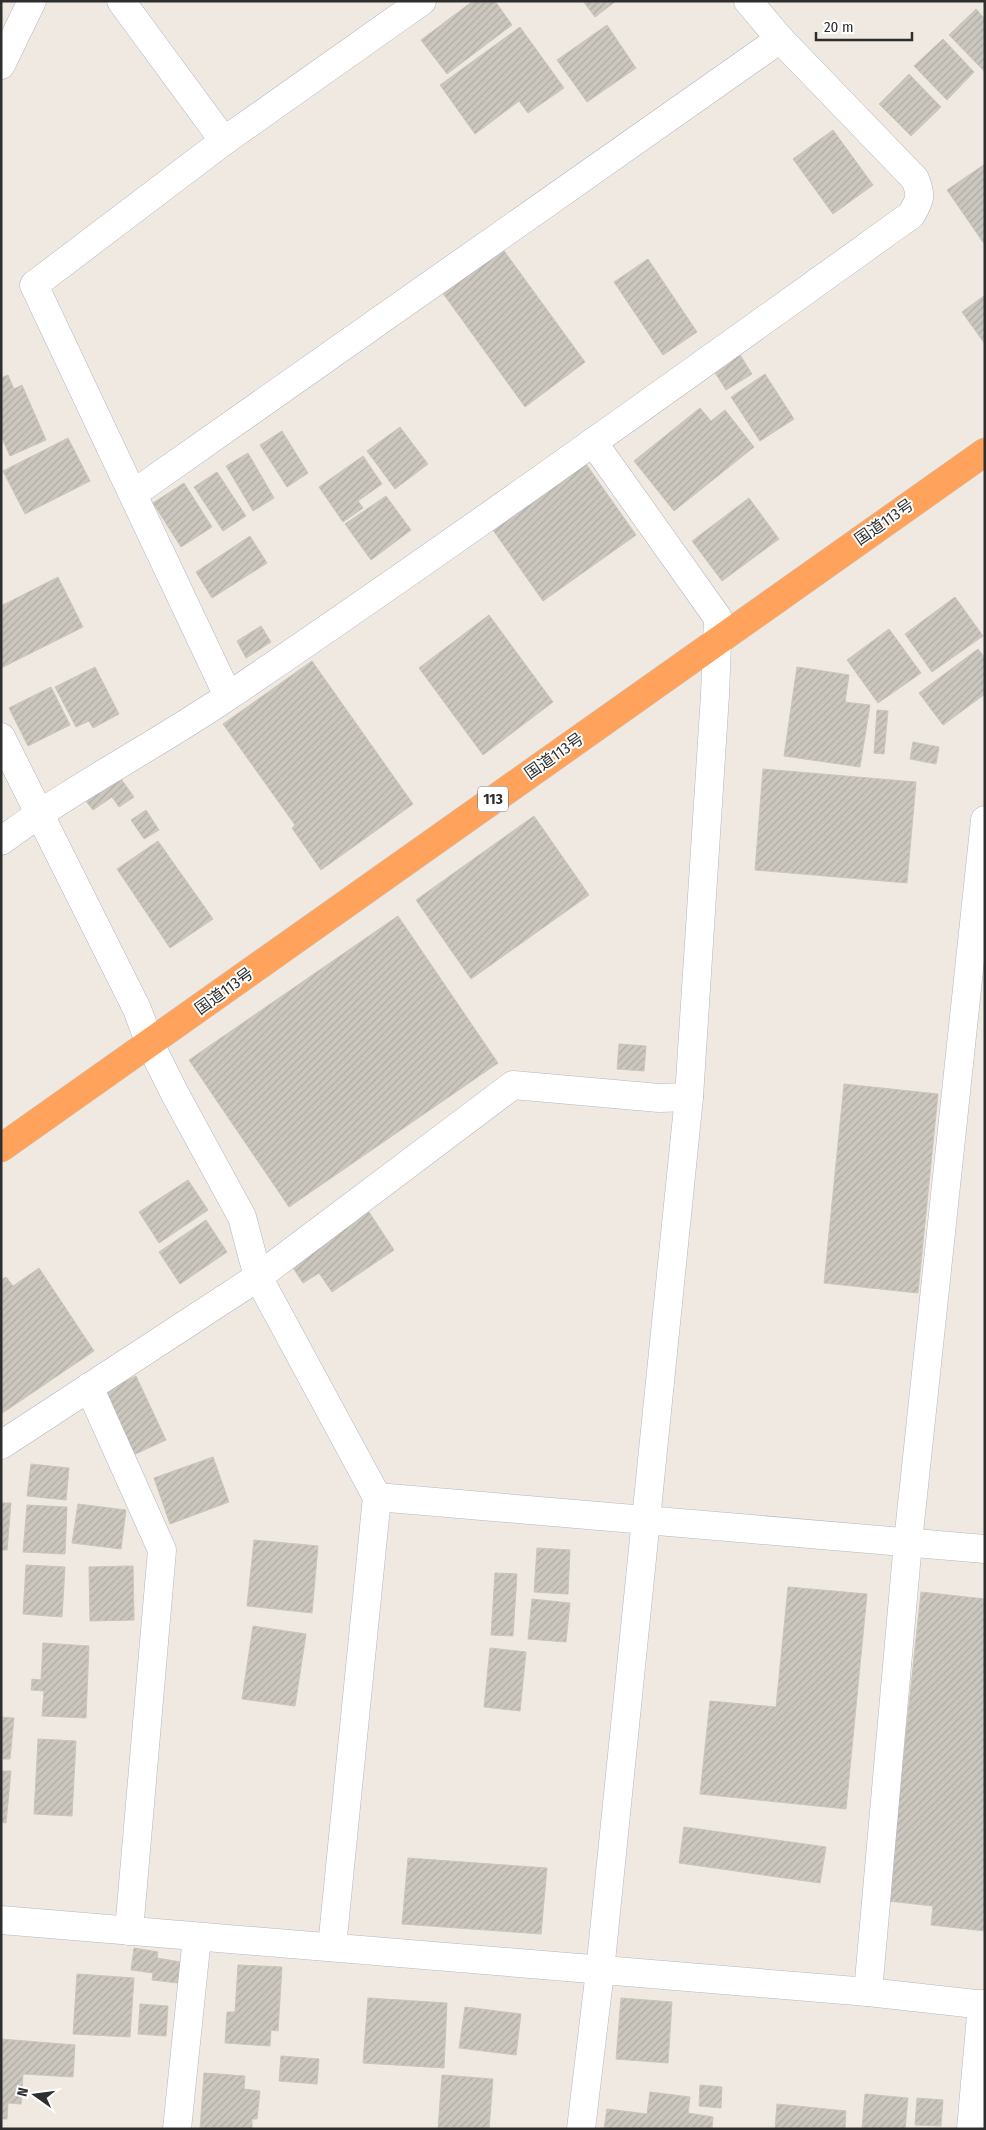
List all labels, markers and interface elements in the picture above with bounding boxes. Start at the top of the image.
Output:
scale bar [816,10,912,42]
text: 20 m [824,18,854,36]
street label: 国道113号 [851,495,917,549]
street label: 国道113号 [521,729,587,783]
road number: 113 [478,786,508,812]
street label: 国道113号 [191,963,257,1019]
north arrow [10,2070,60,2120]
text: N [14,2086,32,2098]

